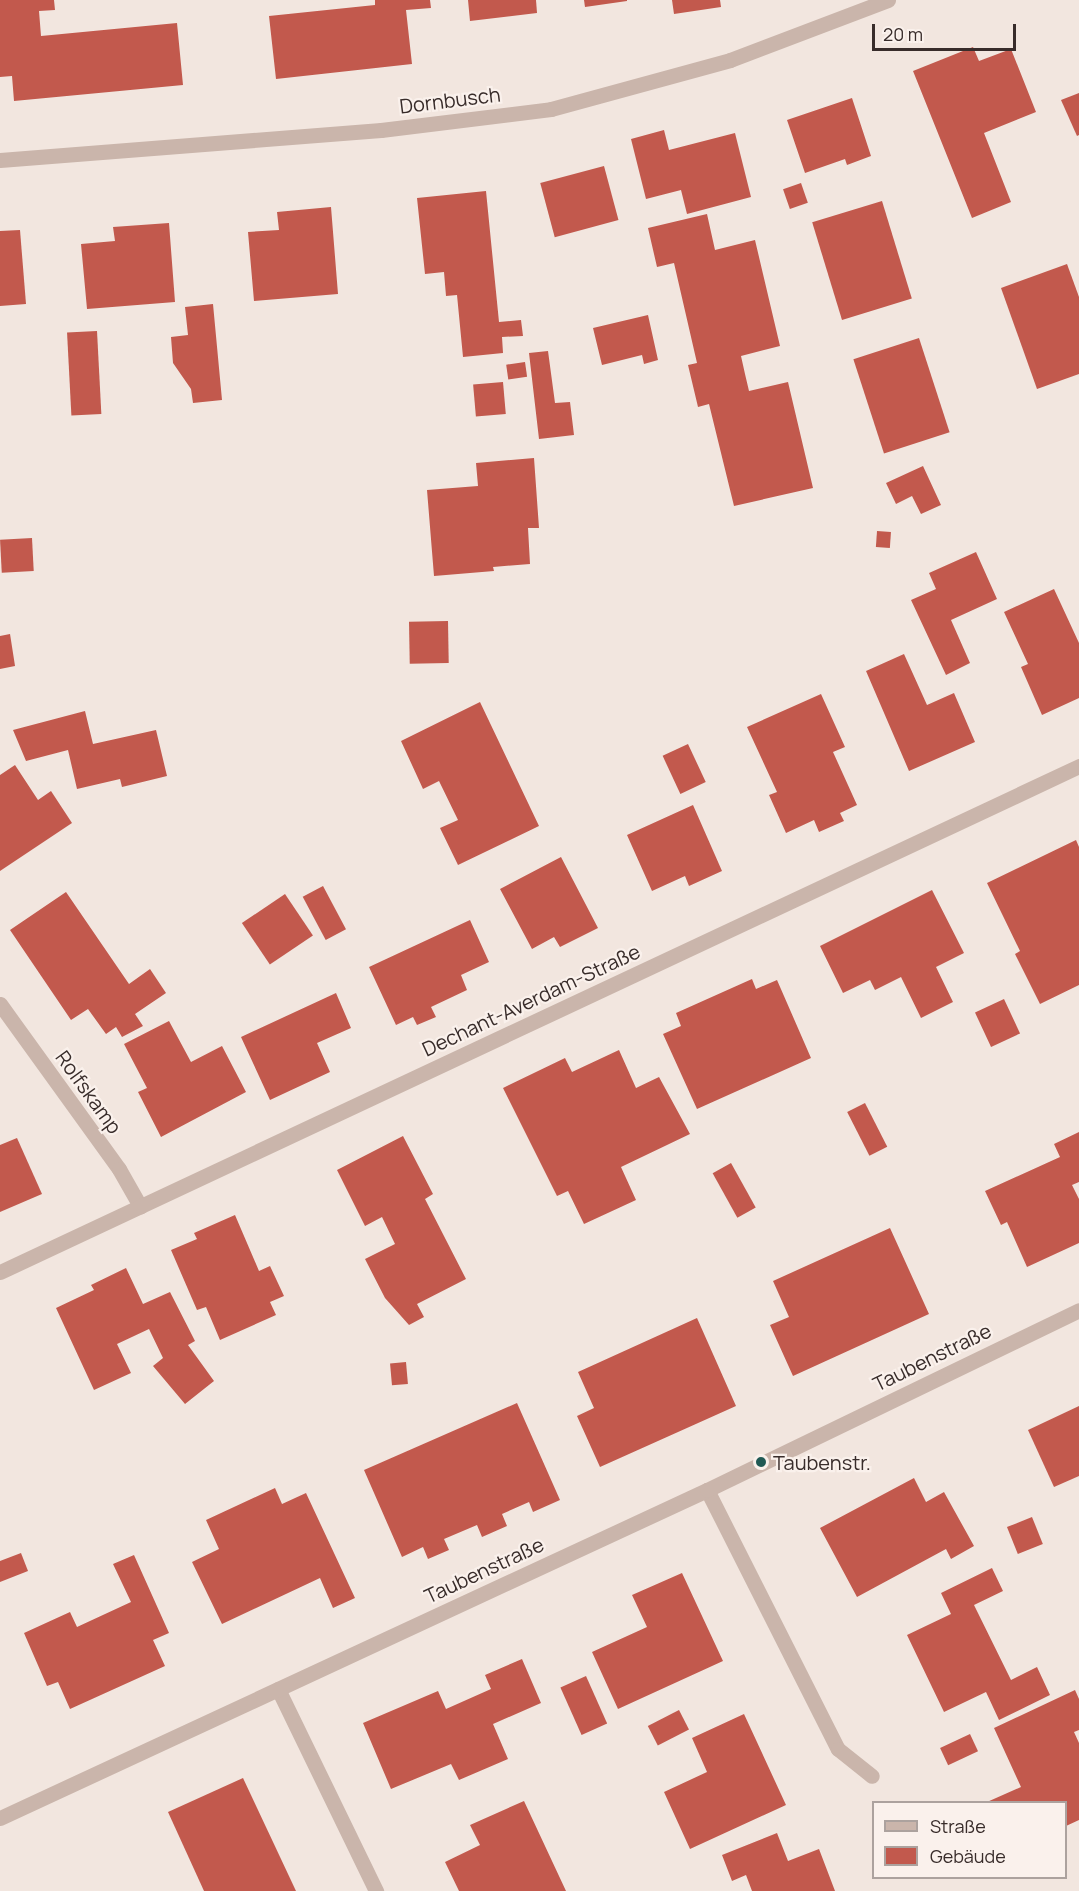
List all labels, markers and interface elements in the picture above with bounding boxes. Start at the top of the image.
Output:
scale bar [875,12,1019,50]
text: 20 m [883,22,923,46]
street label: Dornbusch [398,82,502,118]
street label: Dechant-Averdam-Straße [418,939,644,1061]
street label: Rolfskamp [51,1046,127,1138]
street label: Taubenstraße [869,1318,995,1396]
place label: Taubenstr. [773,1450,871,1474]
marker: Taubenstr. [754,1455,768,1469]
street label: Taubenstraße [421,1532,547,1608]
legend [872,1801,1067,1879]
text: Straße [930,1814,986,1838]
text: Gebäude [930,1844,1006,1868]

